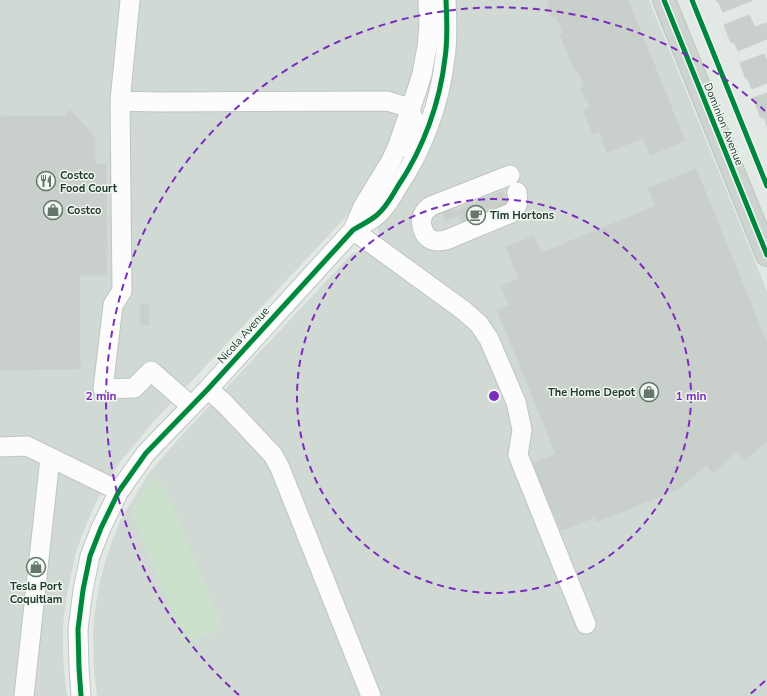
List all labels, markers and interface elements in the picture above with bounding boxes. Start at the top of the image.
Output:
street label: Dominion Avenue [700,81,747,168]
place label: Costco Food Court [60,168,118,196]
restaurant icon: Costco Food Court [35,170,57,192]
shop icon: Costco [42,199,64,221]
place label: Costco [67,203,101,218]
cafe icon: Tim Hortons [465,204,487,226]
place label: Tim Hortons [490,208,554,223]
street label: Nicola Avenue [214,304,273,367]
shop icon: The Home Depot [638,381,660,403]
place label: The Home Depot [548,385,636,400]
text: 2 min [85,388,117,404]
text: 1 min [675,388,707,404]
centre of rings [487,389,501,403]
shop icon: Tesla Port Coquitlam [25,556,47,578]
place label: Tesla Port Coquitlam [10,579,63,607]

